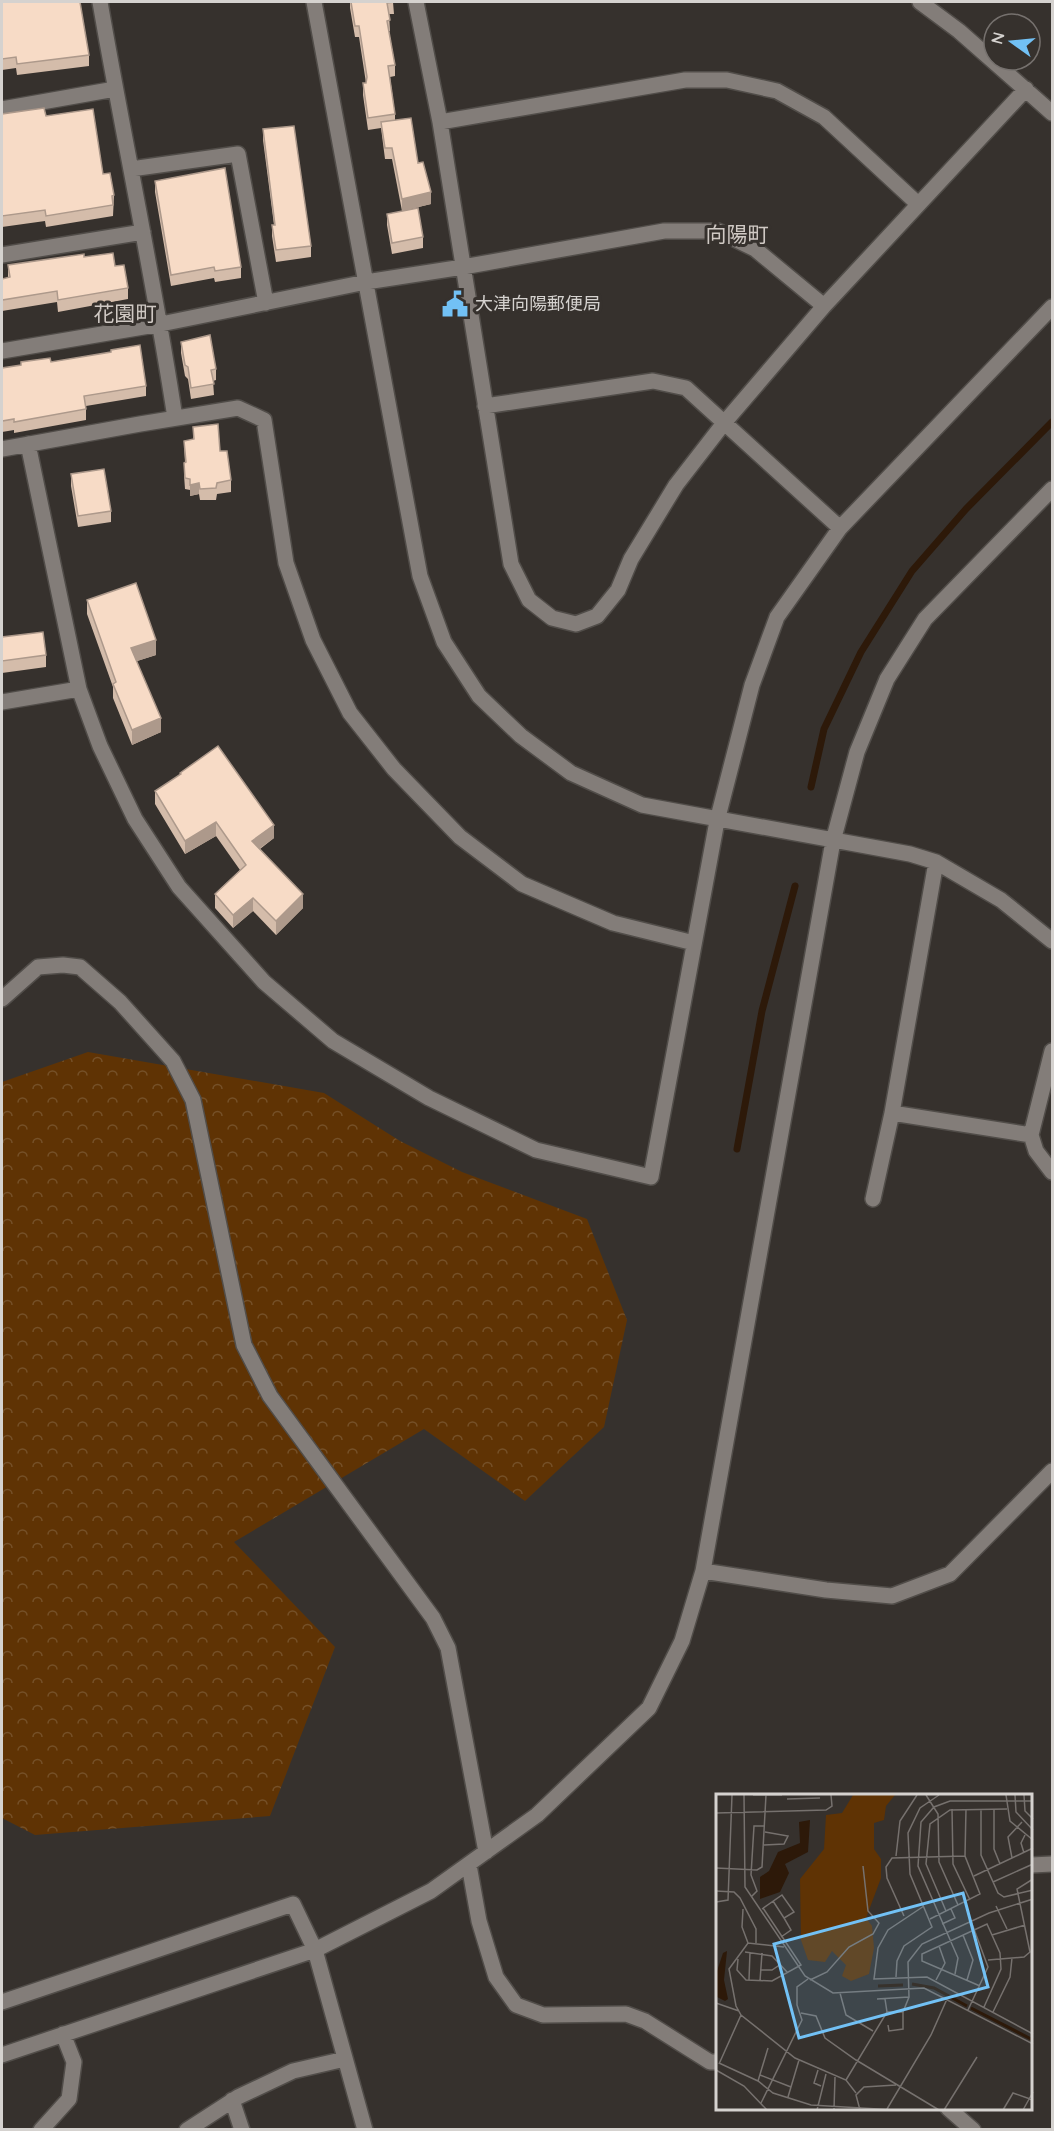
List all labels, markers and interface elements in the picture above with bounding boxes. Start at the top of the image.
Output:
north arrow [982,12,1042,72]
text: N [986,30,1009,46]
district label: 向陽町 [706,221,769,247]
public building icon: 大津向陽郵便局 [440,289,470,319]
place label: 大津向陽郵便局 [475,292,601,315]
district label: 花園町 [94,300,157,326]
inset map [716,1794,1033,2110]

